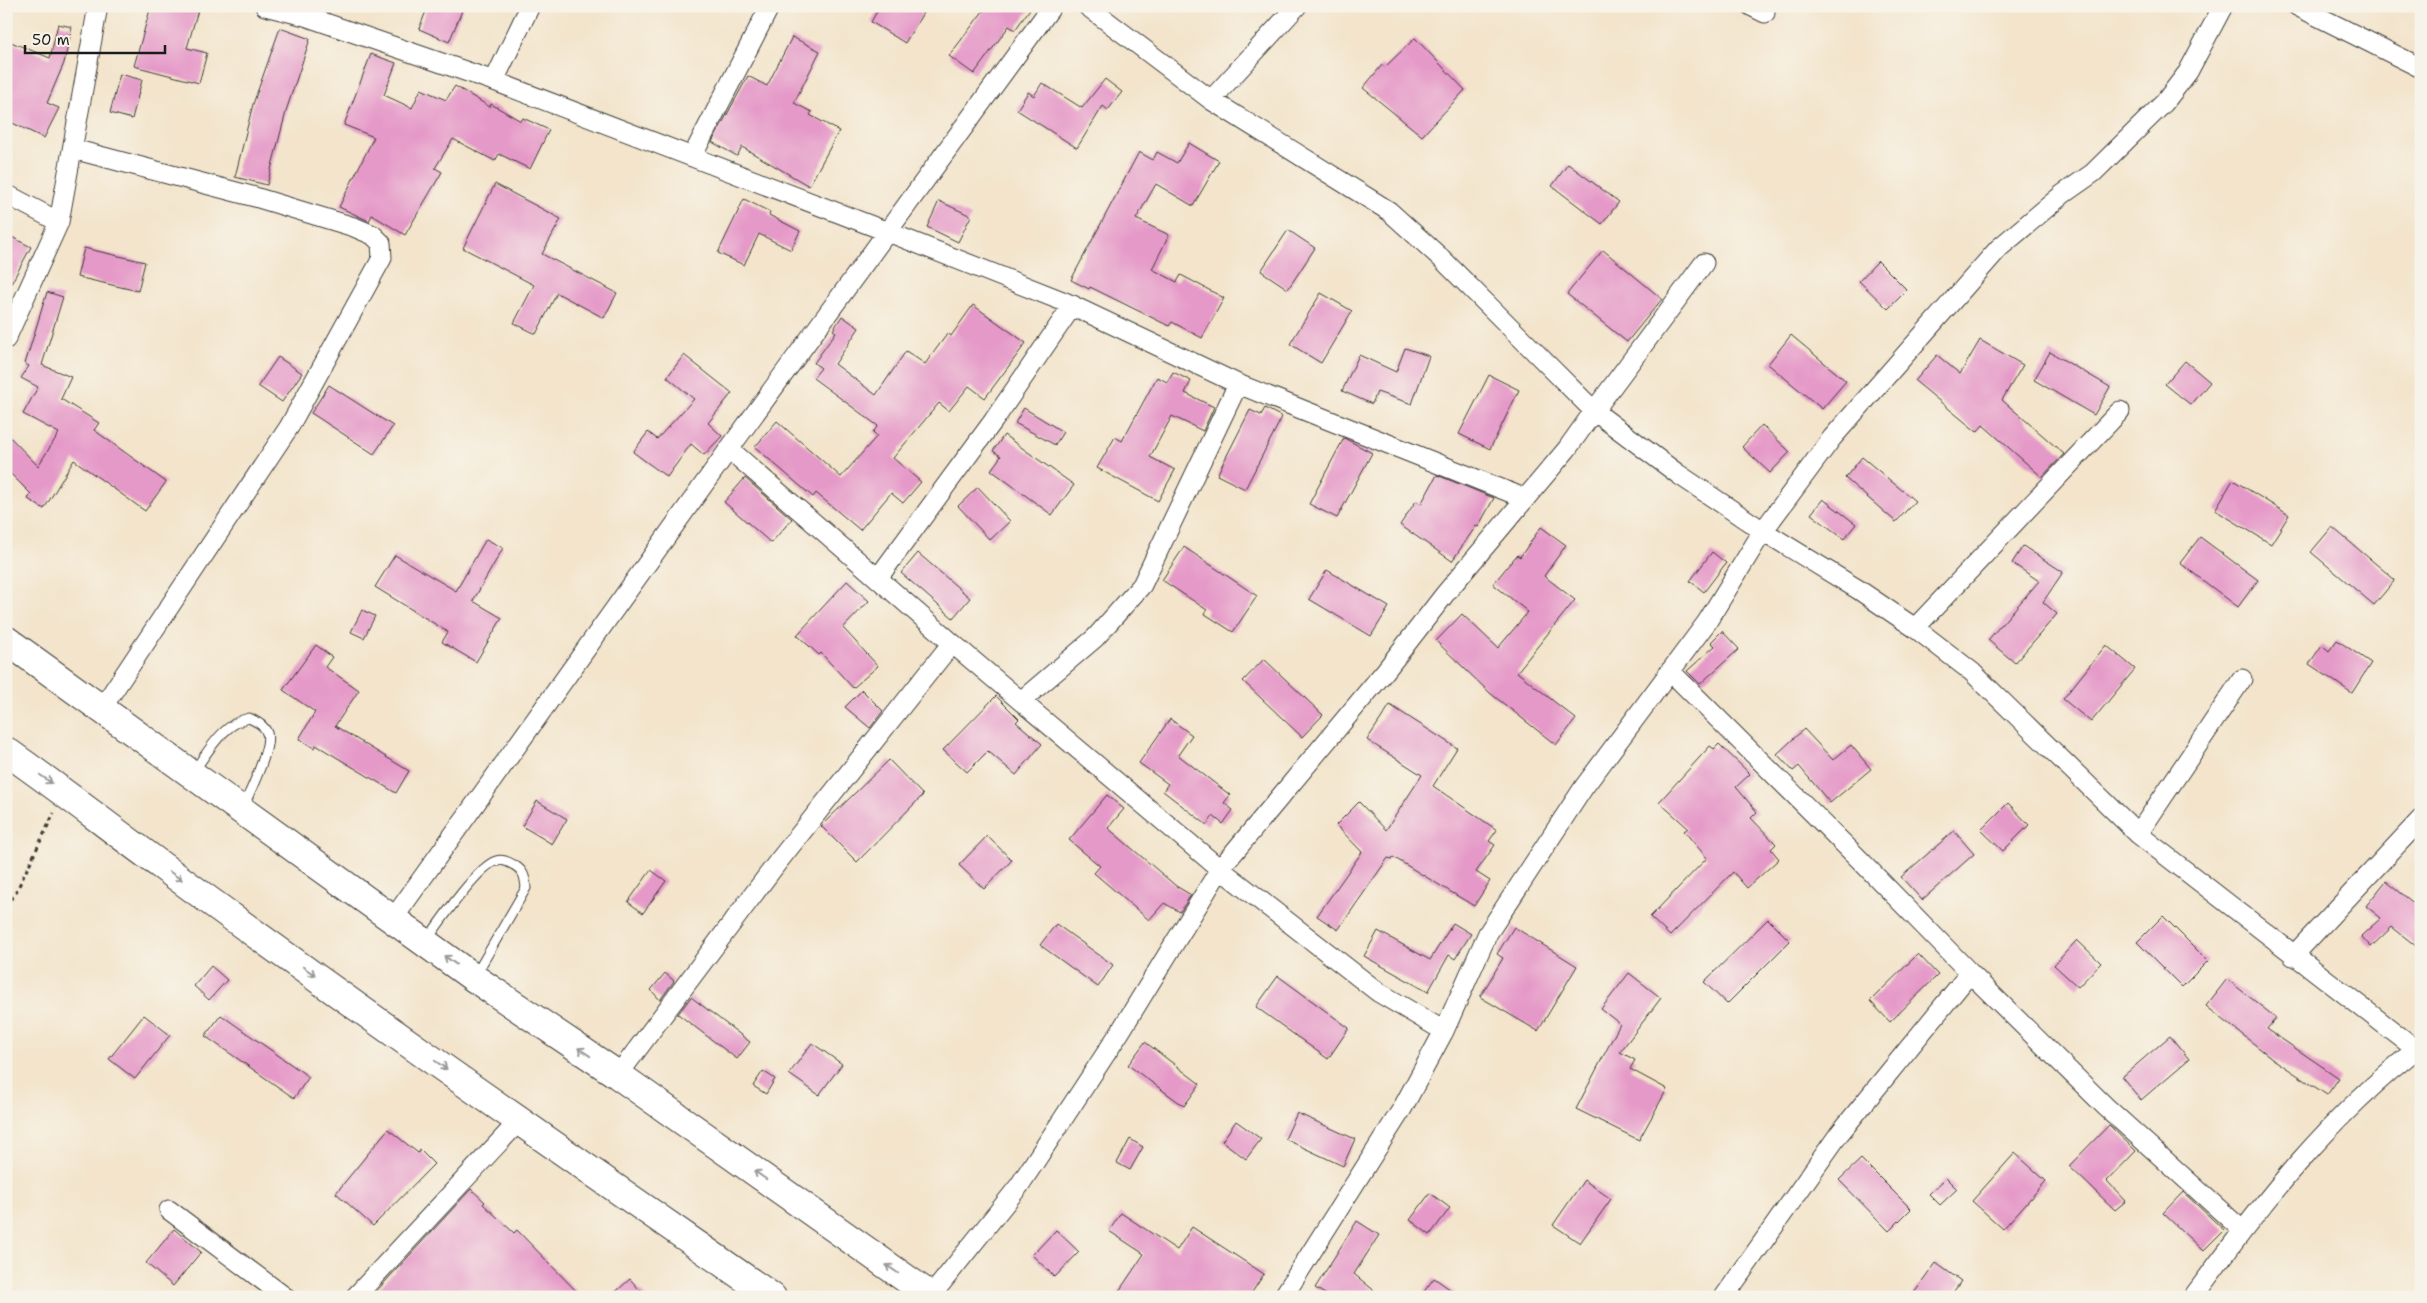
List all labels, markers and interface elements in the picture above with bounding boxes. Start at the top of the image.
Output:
scale bar [25,22,165,54]
text: 50 m [32,30,70,50]
one-way arrow [39,774,53,784]
one-way arrow [169,871,183,881]
one-way arrow [443,955,457,965]
one-way arrow [301,966,315,976]
one-way arrow [577,1046,591,1056]
one-way arrow [434,1060,448,1070]
one-way arrow [753,1170,767,1180]
one-way arrow [886,1264,900,1274]

